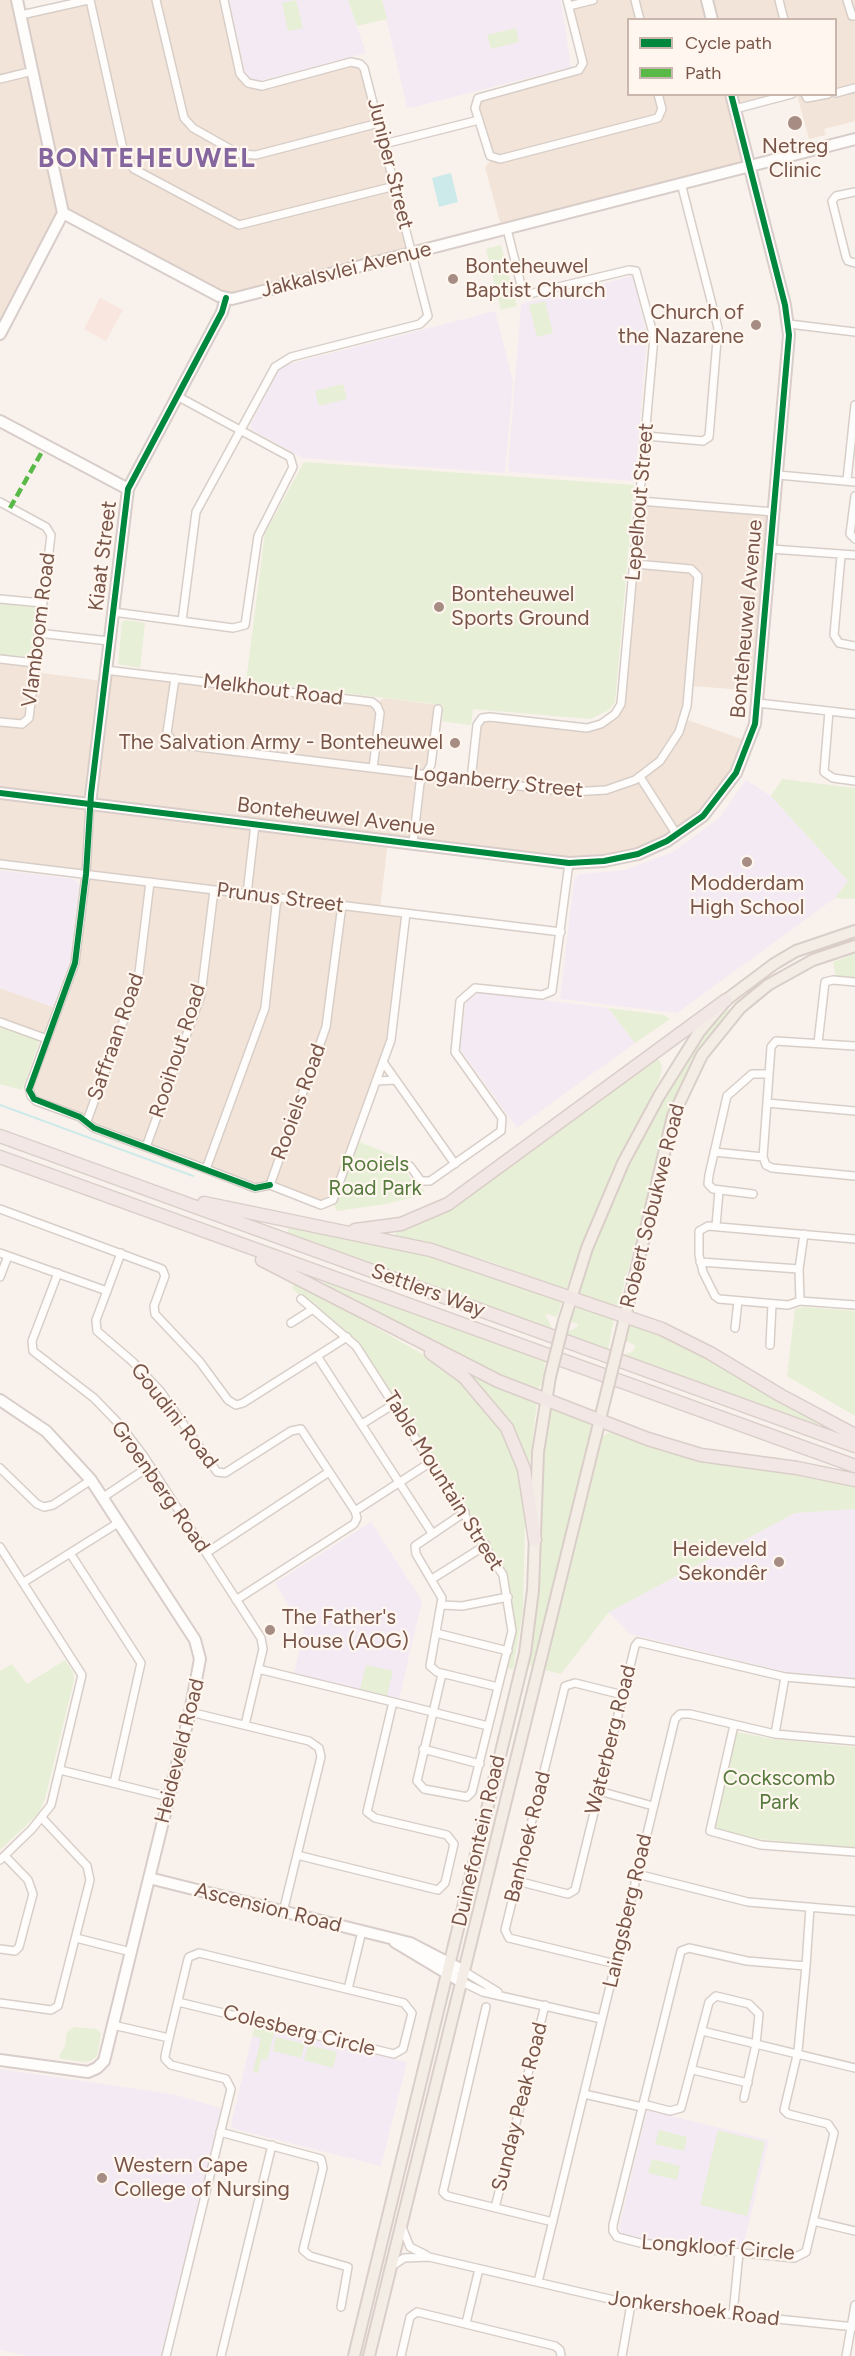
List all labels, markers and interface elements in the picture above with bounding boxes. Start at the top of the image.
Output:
legend [627,18,837,96]
text: Cycle path [685,32,772,54]
text: Path [685,62,721,84]
street label: Juniper Street [362,96,418,232]
marker: Netreg Clinic [786,114,804,132]
place label: Netreg Clinic [762,134,828,184]
district label: BONTEHEUWEL [38,143,256,175]
street label: Jakkalsvlei Avenue [258,237,434,303]
place label: Bonteheuwel Baptist Church [465,254,605,304]
marker: Bonteheuwel Baptist Church [446,272,460,286]
place label: Church of the Nazarene [618,300,744,350]
marker: Church of the Nazarene [749,318,763,332]
street label: Lepelhout Street [621,422,659,582]
street label: Kiaat Street [84,499,122,613]
street label: Bonteheuwel Avenue [726,519,768,719]
street label: Vlamboom Road [17,551,61,709]
place label: Bonteheuwel Sports Ground [451,582,589,632]
marker: Bonteheuwel Sports Ground [432,600,446,614]
street label: Melkhout Road [201,669,345,711]
place label: The Salvation Army - Bonteheuwel [119,730,443,756]
marker: The Salvation Army - Bonteheuwel [448,736,462,750]
street label: Loganberry Street [412,761,584,803]
street label: Bonteheuwel Avenue [235,792,437,842]
marker: Modderdam High School [740,855,754,869]
place label: Modderdam High School [690,871,804,921]
street label: Prunus Street [215,878,345,918]
street label: Saffraan Road [82,970,150,1104]
street label: Rooihout Road [144,981,212,1121]
street label: Rooiels Road [266,1040,332,1164]
street label: Robert Sobukwe Road [615,1101,691,1311]
park label: Rooiels Road Park [328,1152,422,1202]
street label: Settlers Way [368,1259,488,1323]
street label: Goudini Road [125,1358,223,1474]
street label: Table Mountain Street [377,1386,509,1576]
street label: Groenberg Road [105,1416,215,1558]
place label: Heideveld Sekondêr [672,1537,767,1587]
marker: Heideveld Sekondêr [772,1555,786,1569]
place label: The Father's House (AOG) [282,1605,409,1655]
marker: The Father's House (AOG) [263,1623,277,1637]
street label: Waterberg Road [580,1663,642,1817]
street label: Heideveld Road [150,1676,210,1826]
street label: Duinefontein Road [447,1753,511,1929]
park label: Cockscomb Park [723,1766,835,1816]
street label: Banhoek Road [500,1769,556,1905]
street label: Laingsberg Road [598,1832,658,1990]
street label: Ascension Road [192,1878,344,1938]
street label: Colesberg Circle [220,2000,378,2062]
street label: Sunday Peak Road [487,2020,553,2194]
place label: Western Cape College of Nursing [114,2153,290,2203]
marker: Western Cape College of Nursing [95,2171,109,2185]
street label: Longkloof Circle [640,2230,796,2266]
street label: Jonkershoek Road [607,2286,781,2332]

